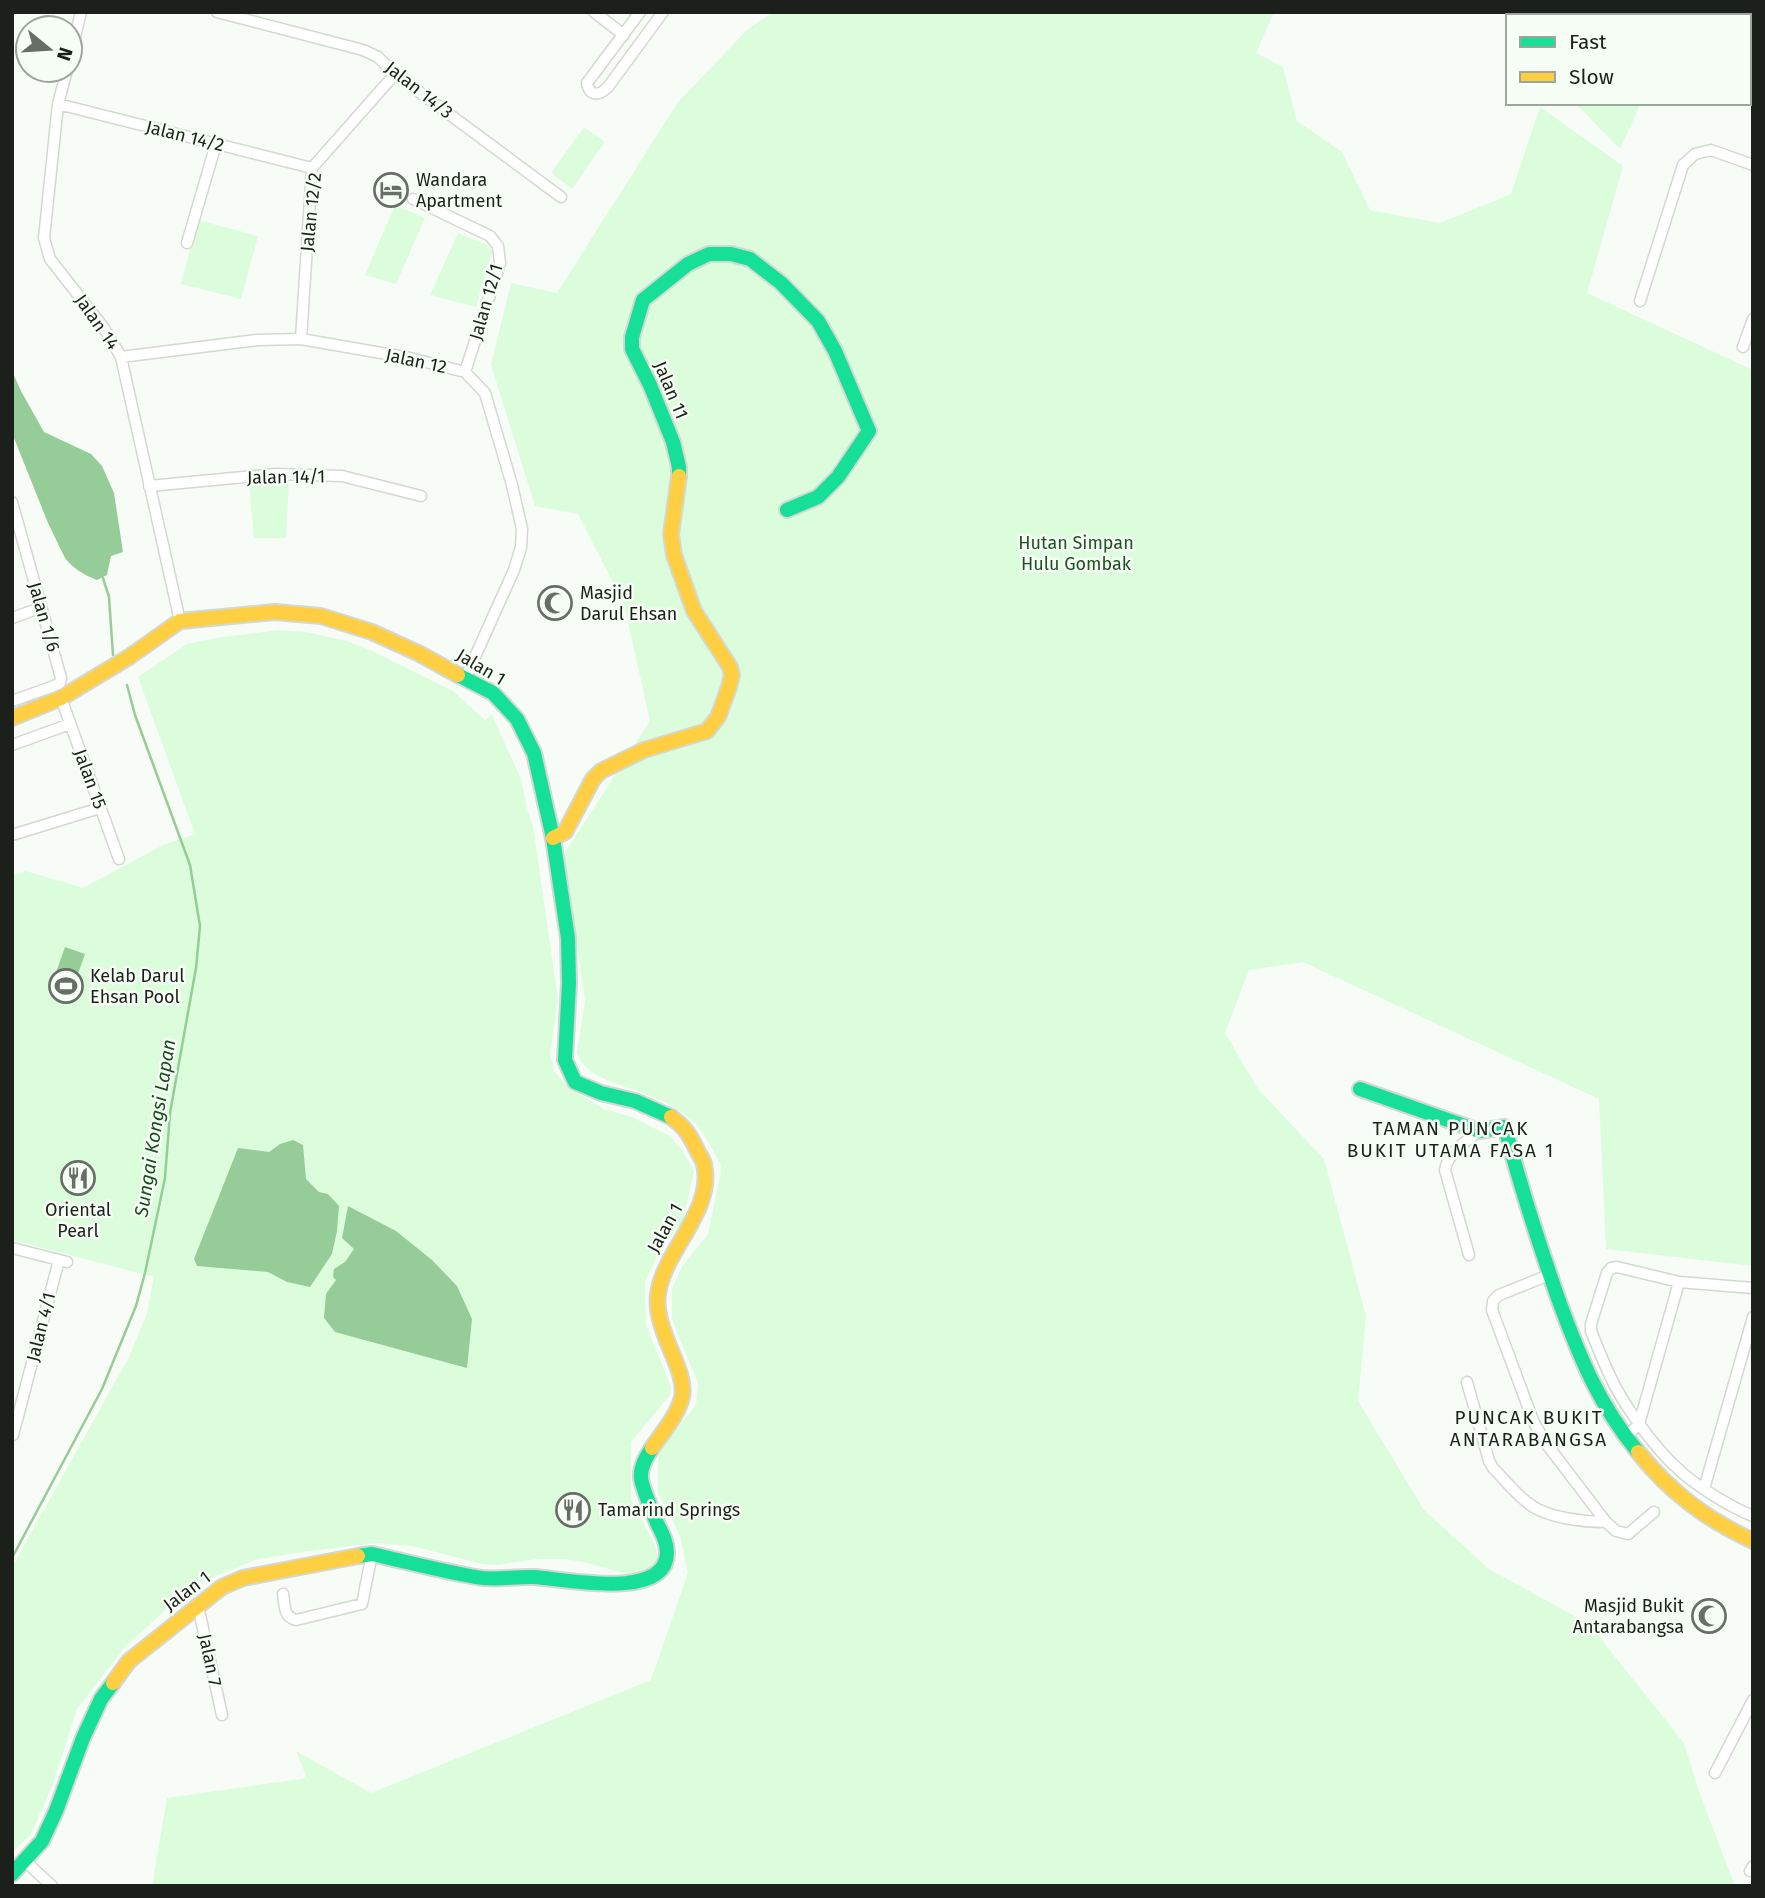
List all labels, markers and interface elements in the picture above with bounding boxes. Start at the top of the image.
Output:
north arrow [14,14,84,84]
legend [1506,14,1751,105]
text: Fast [1569,29,1607,55]
text: N [52,45,78,64]
street label: Jalan 14/3 [381,57,457,123]
text: Slow [1569,64,1614,90]
street label: Jalan 14/2 [144,116,227,156]
place label: Wandara Apartment [416,169,503,212]
street label: Jalan 12/2 [296,171,326,253]
hotel icon: Wandara Apartment [372,171,410,209]
street label: Jalan 12/1 [465,261,507,343]
street label: Jalan 14 [70,290,124,354]
street label: Jalan 12 [383,344,449,378]
street label: Jalan 11 [649,358,693,422]
street label: Jalan 14/1 [247,465,325,489]
park label: Hutan Simpan Hulu Gombak [1018,532,1134,575]
street label: Jalan 1/6 [24,580,64,654]
place label: Masjid Darul Ehsan [580,582,677,625]
mosque icon: Masjid Darul Ehsan [536,584,574,622]
street label: Jalan 1 [453,644,509,690]
street label: Jalan 15 [69,746,111,812]
place label: Kelab Darul Ehsan Pool [90,965,185,1008]
sports icon: Kelab Darul Ehsan Pool [47,967,85,1005]
water label: Sungai Kongsi Lapan [129,1038,180,1219]
district label: TAMAN PUNCAK BUKIT UTAMA FASA 1 [1347,1117,1555,1162]
restaurant icon: Oriental Pearl [59,1159,97,1197]
place label: Oriental Pearl [45,1199,111,1242]
street label: Jalan 1 [642,1199,688,1257]
street label: Jalan 4/1 [22,1290,60,1364]
district label: PUNCAK BUKIT ANTARABANGSA [1450,1406,1608,1451]
restaurant icon: Tamarind Springs [554,1491,592,1529]
place label: Tamarind Springs [598,1499,740,1521]
street label: Jalan 1 [159,1566,215,1616]
place label: Masjid Bukit Antarabangsa [1573,1595,1684,1638]
mosque icon: Masjid Bukit Antarabangsa [1690,1597,1728,1635]
street label: Jalan 7 [194,1632,226,1688]

